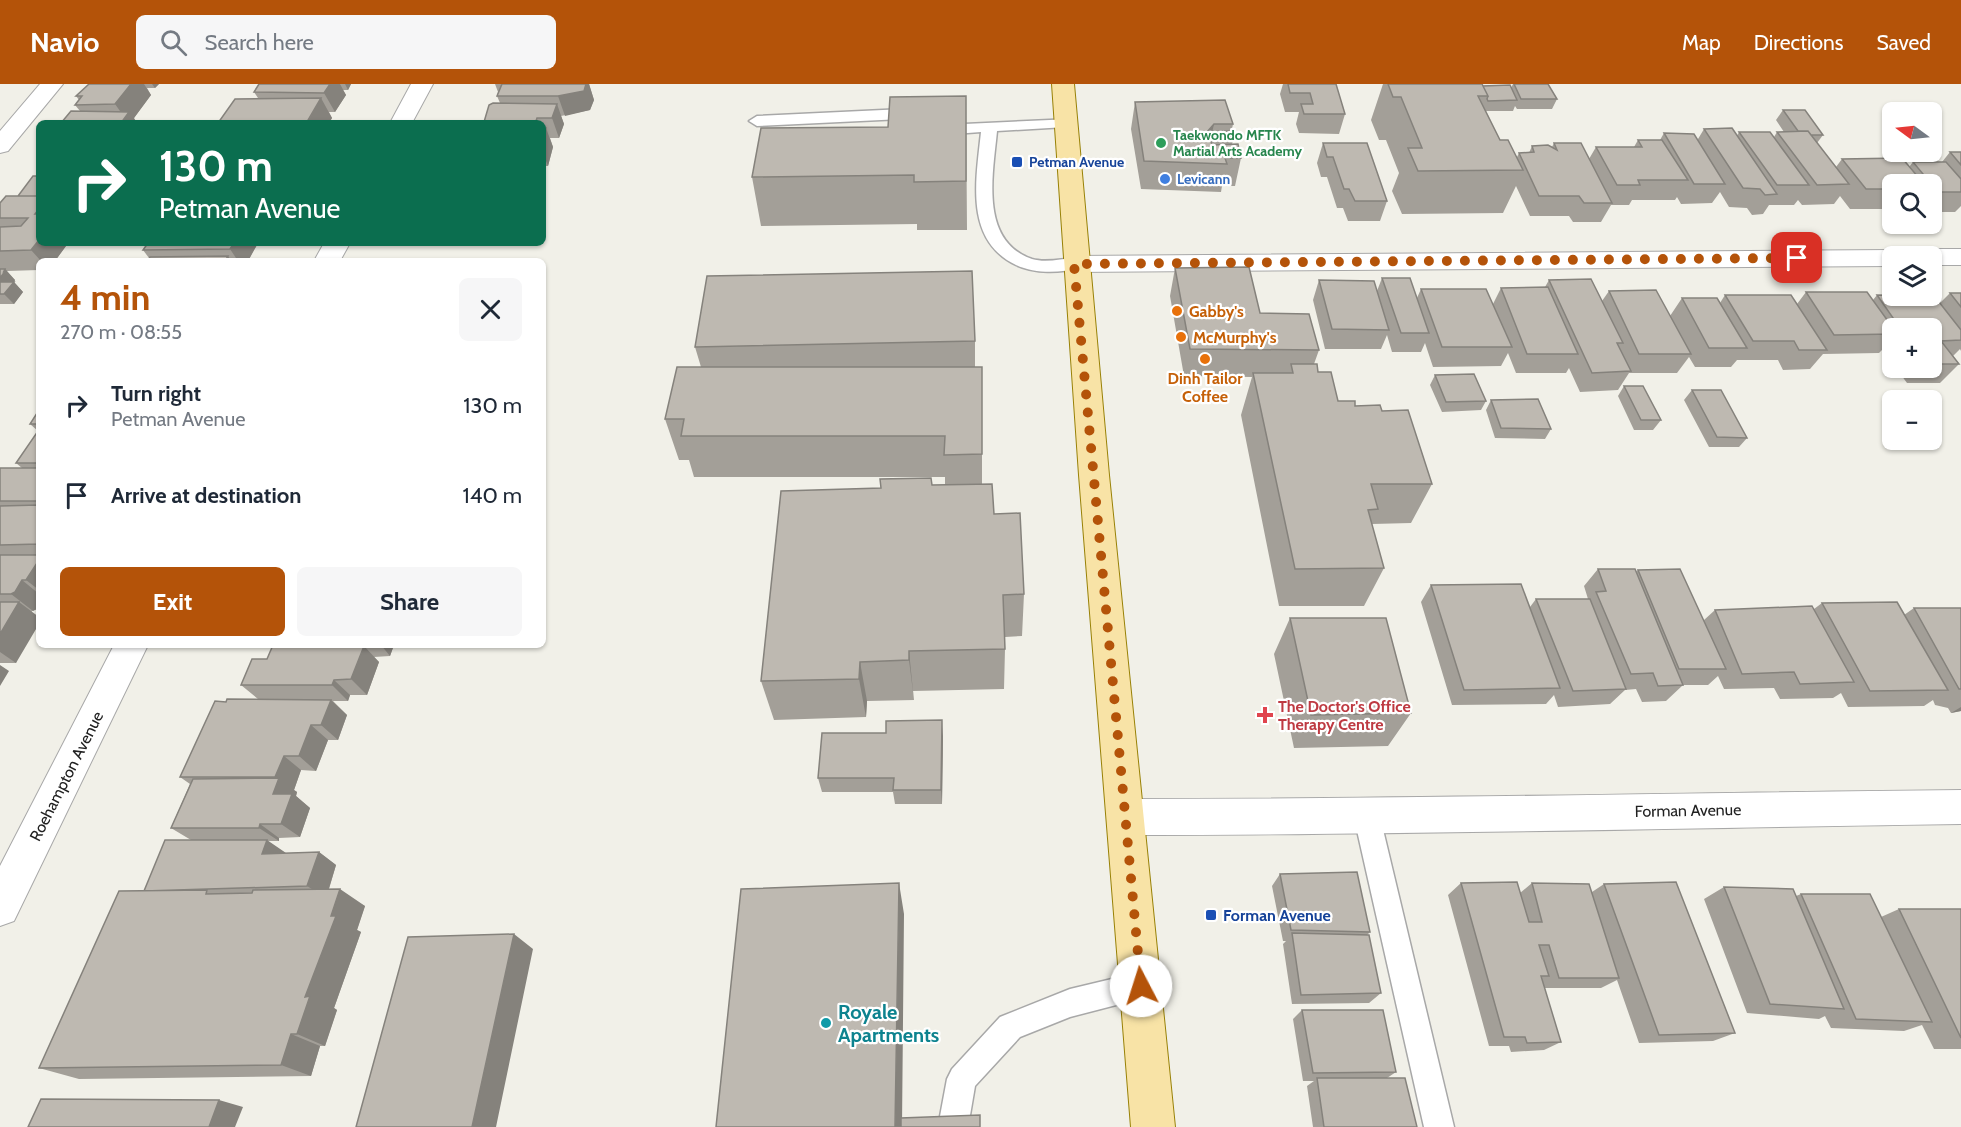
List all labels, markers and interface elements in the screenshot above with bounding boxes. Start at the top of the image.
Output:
search box [136,15,556,69]
text: Navio [30,25,100,59]
icon: search [157,26,190,59]
text: Search here [205,29,314,56]
text: Map [1682,30,1721,55]
text: Directions [1754,30,1843,55]
text: Saved [1876,30,1931,55]
north arrow [1882,102,1942,162]
map controls [1882,102,1942,450]
place label: Taekwondo MFTK Martial Arts Academy [1173,126,1302,160]
marker: Taekwondo MFTK Martial Arts Academy [1154,136,1168,150]
text: 130 m [159,140,273,192]
icon: right [60,144,138,222]
place label: Petman Avenue [1029,153,1124,171]
marker: Petman Avenue [1010,155,1024,169]
place label: Levicann [1177,170,1230,188]
marker: Levicann [1158,172,1172,186]
button: search [1882,174,1942,234]
text: Petman Avenue [159,192,340,225]
pin [1771,232,1822,283]
icon: arrive [1780,241,1813,274]
button: layers [1882,246,1942,306]
text: 4 min [60,275,150,319]
button: close [459,278,522,341]
place label: Gabby's [1189,302,1244,321]
marker: Gabby's [1170,304,1184,318]
button: + [1882,318,1942,378]
text: 270 m · 08:55 [60,320,182,344]
place label: McMurphy's [1193,328,1277,347]
marker: McMurphy's [1174,330,1188,344]
marker: Dinh Tailor Coffee [1198,352,1212,366]
place label: Dinh Tailor Coffee [1168,369,1243,406]
text: Turn right [111,380,201,407]
icon: right [60,389,93,422]
button: − [1882,390,1942,450]
text: 130 m [463,392,522,419]
text: Petman Avenue [111,407,245,431]
icon: arrive [60,479,93,512]
text: Arrive at destination [111,482,301,509]
text: 140 m [463,482,522,509]
button: Exit [60,567,285,636]
button: Share [297,567,522,636]
place label: The Doctor's Office Therapy Centre [1278,697,1411,734]
marker: The Doctor's Office Therapy Centre [1256,706,1274,724]
street label: Roehampton Avenue [26,708,107,844]
street label: Forman Avenue [1635,800,1741,821]
place label: Forman Avenue [1223,906,1331,925]
marker: Forman Avenue [1204,908,1218,922]
position arrow [1109,954,1173,1018]
place label: Royale Apartments [838,1000,939,1047]
marker: Royale Apartments [819,1016,833,1030]

